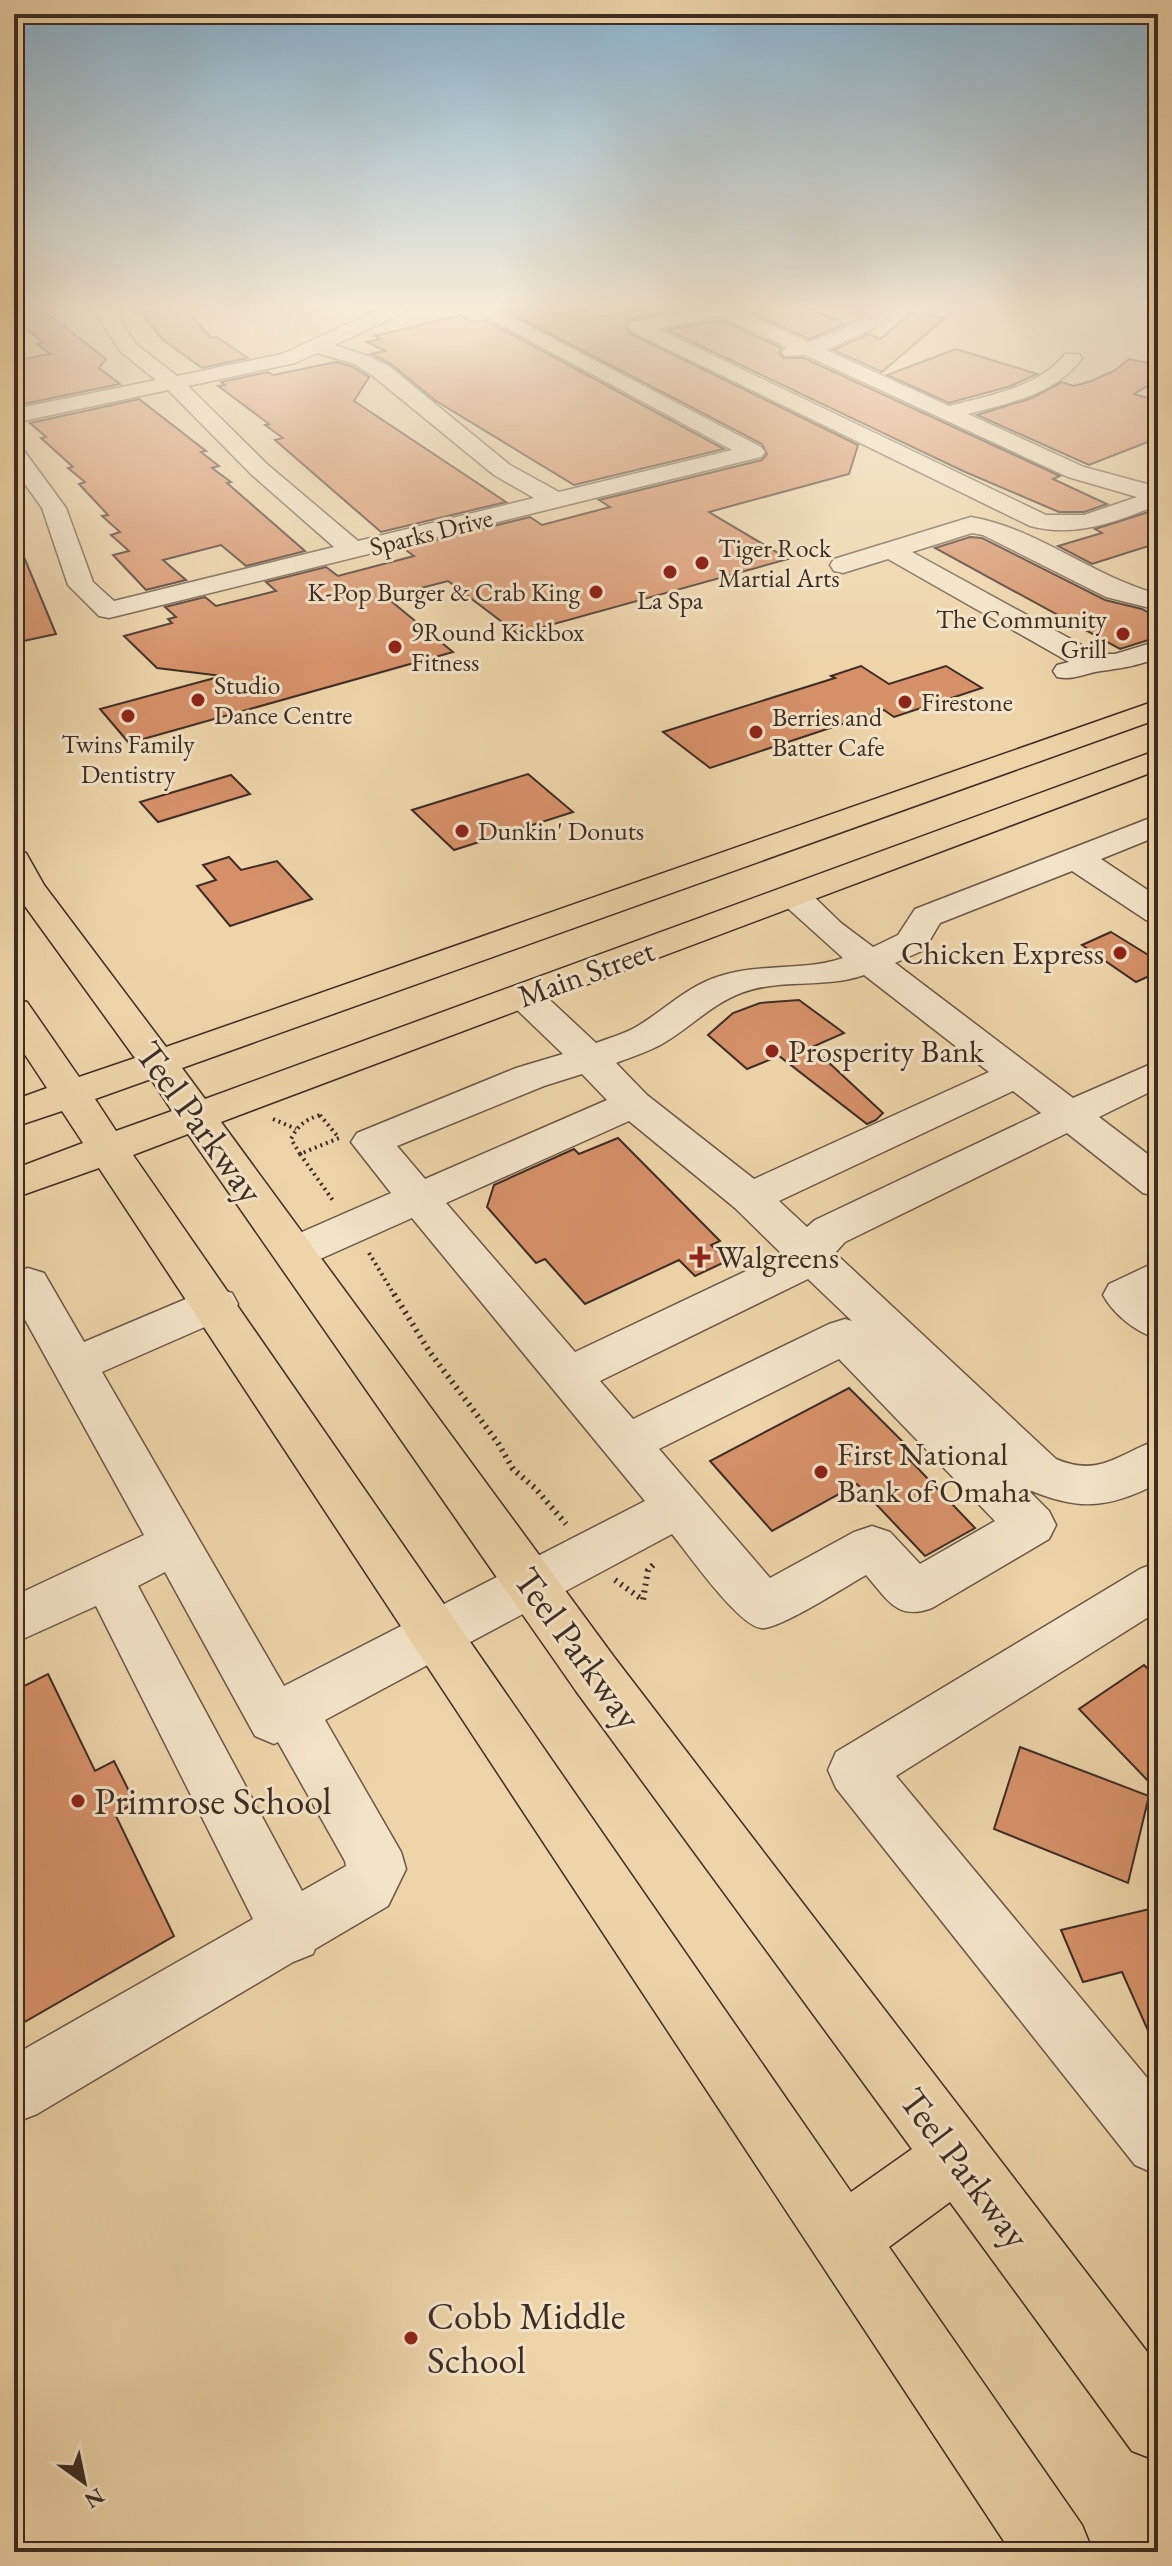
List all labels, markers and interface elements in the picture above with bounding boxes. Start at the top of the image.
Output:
street label: Sparks Drive [366,500,496,564]
place label: Tiger Rock Martial Arts [718,531,840,595]
marker: Tiger Rock Martial Arts [693,554,711,572]
marker: La Spa [661,563,679,581]
place label: K-Pop Burger & Crab King [307,575,581,609]
marker: K-Pop Burger & Crab King [587,583,605,601]
place label: La Spa [637,583,704,617]
place label: The Community Grill [936,602,1108,666]
place label: 9Round Kickbox Fitness [411,615,585,679]
marker: The Community Grill [1114,625,1132,643]
marker: 9Round Kickbox Fitness [386,638,404,656]
place label: Studio Dance Centre [214,668,352,732]
place label: Firestone [921,685,1013,719]
marker: Studio Dance Centre [189,691,207,709]
marker: Firestone [896,693,914,711]
place label: Berries and Batter Cafe [772,700,885,764]
marker: Twins Family Dentistry [119,707,137,725]
marker: Berries and Batter Cafe [747,723,765,741]
place label: Twins Family Dentistry [61,727,195,791]
place label: Dunkin' Donuts [478,814,644,848]
marker: Dunkin' Donuts [453,822,471,840]
street label: Main Street [512,929,660,1017]
place label: Chicken Express [901,932,1104,974]
marker: Chicken Express [1111,944,1129,962]
place label: Prosperity Bank [788,1030,985,1072]
street label: Teel Parkway [125,1031,276,1213]
marker: Prosperity Bank [763,1042,781,1060]
place label: Walgreens [716,1236,839,1278]
marker: Walgreens [691,1248,709,1266]
place label: First National Bank of Omaha [837,1433,1031,1512]
marker: First National Bank of Omaha [812,1463,830,1481]
street label: Teel Parkway [503,1557,654,1739]
place label: Primrose School [94,1776,332,1825]
marker: Primrose School [69,1792,87,1810]
street label: Teel Parkway [889,2077,1042,2258]
place label: Cobb Middle School [427,2291,625,2384]
marker: Cobb Middle School [402,2329,420,2347]
north arrow [44,2442,124,2522]
text: N [79,2481,110,2515]

